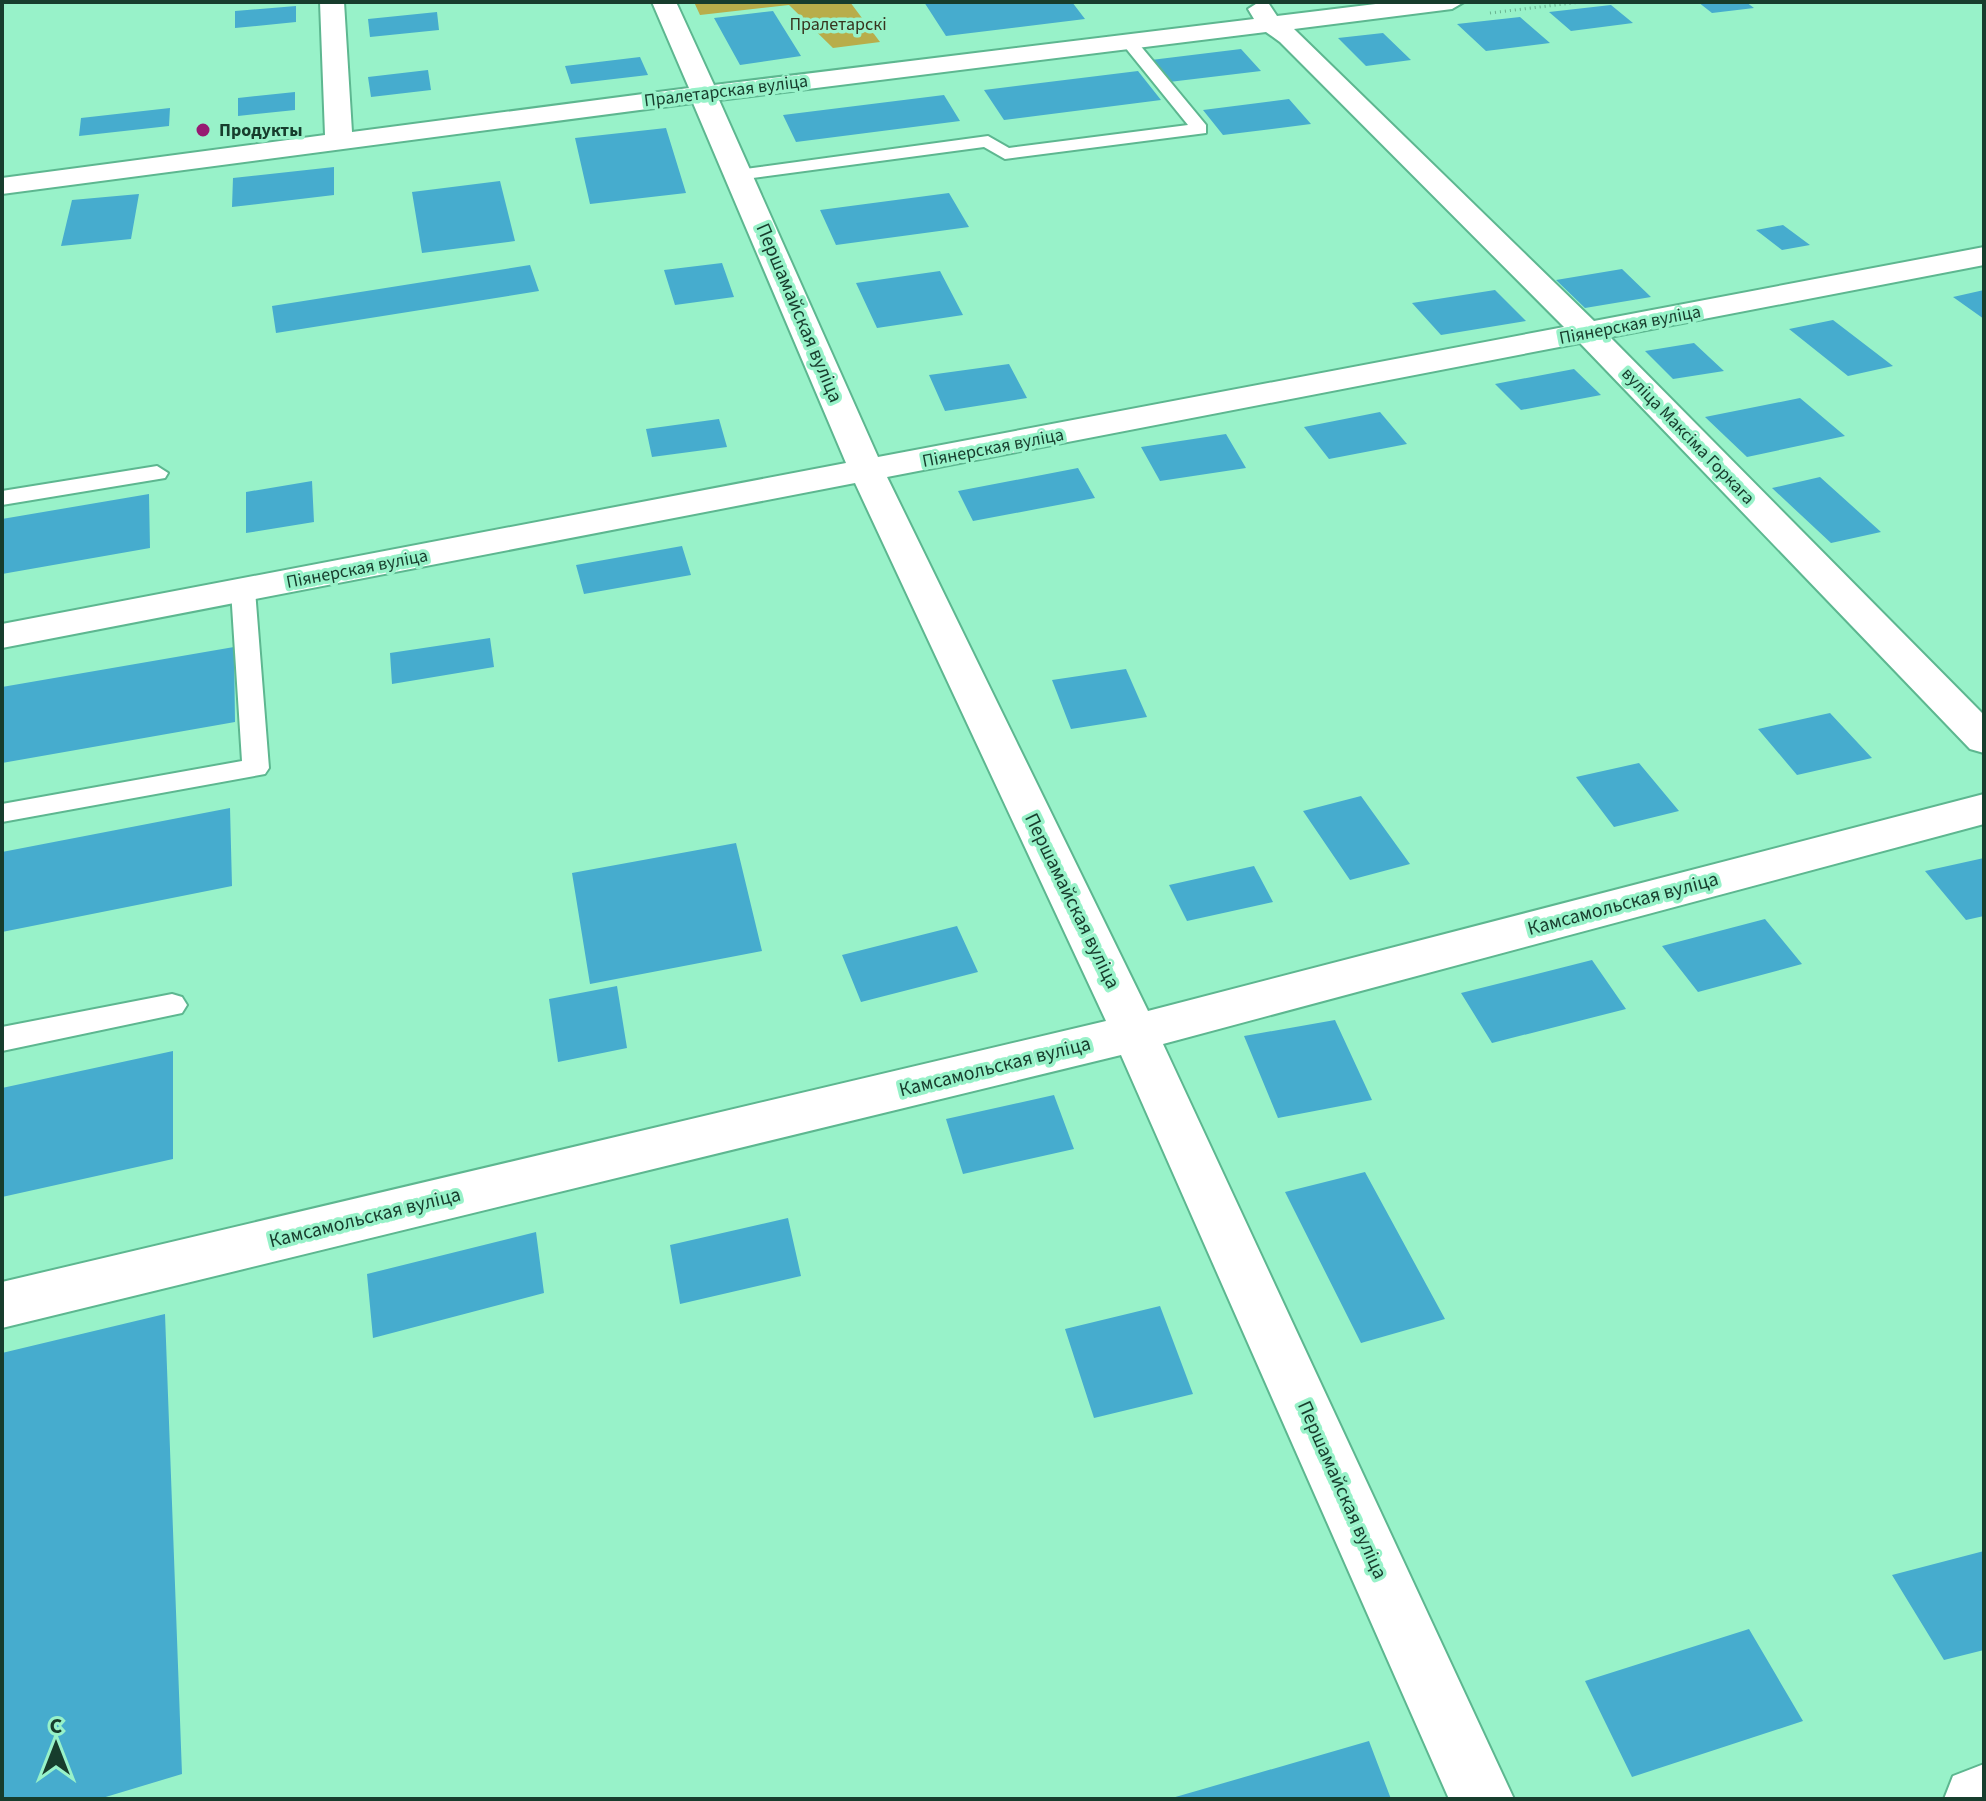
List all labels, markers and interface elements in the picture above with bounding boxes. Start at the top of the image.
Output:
park label: Пралетарскі [789,12,887,37]
street label: Пралетарская вуліца [643,69,809,113]
place label: Продукты [219,118,303,143]
marker: Продукты [194,121,212,139]
street label: Першамайская вуліца [749,219,849,407]
street label: Піянерская вуліца [1557,299,1703,351]
street label: вуліца Максіма Горкага [1616,362,1760,510]
street label: Піянерская вуліца [920,422,1066,474]
street label: Піянерская вуліца [284,543,430,595]
street label: Першамайская вуліца [1017,808,1127,994]
street label: Камсамольская вуліца [1524,865,1722,943]
street label: Камсамольская вуліца [896,1030,1094,1104]
street label: Камсамольская вуліца [266,1181,464,1255]
street label: Першамайская вуліца [1290,1396,1394,1584]
north arrow [16,1705,96,1785]
text: С [50,1710,63,1742]

